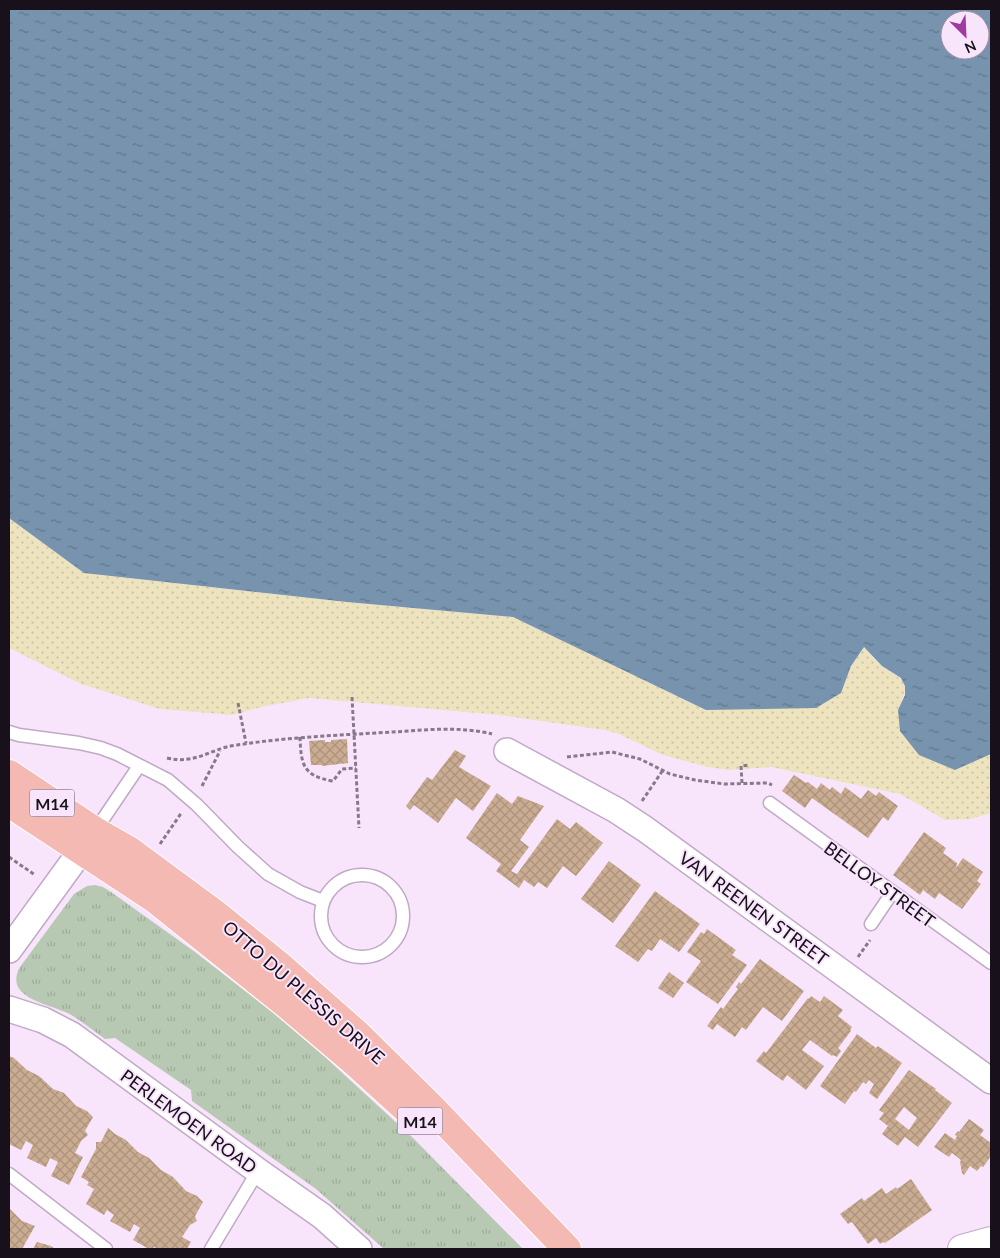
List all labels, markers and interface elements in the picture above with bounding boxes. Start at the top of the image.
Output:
north arrow [940,10,990,60]
text: N [962,37,979,57]
road number: M14 [30,790,74,816]
street label: BELLOY STREET [820,836,940,932]
street label: VAN REENEN STREET [675,846,833,970]
street label: OTTO DU PLESSIS DRIVE [219,916,389,1068]
street label: PERLEMOEN ROAD [117,1064,261,1178]
road number: M14 [398,1108,442,1134]

